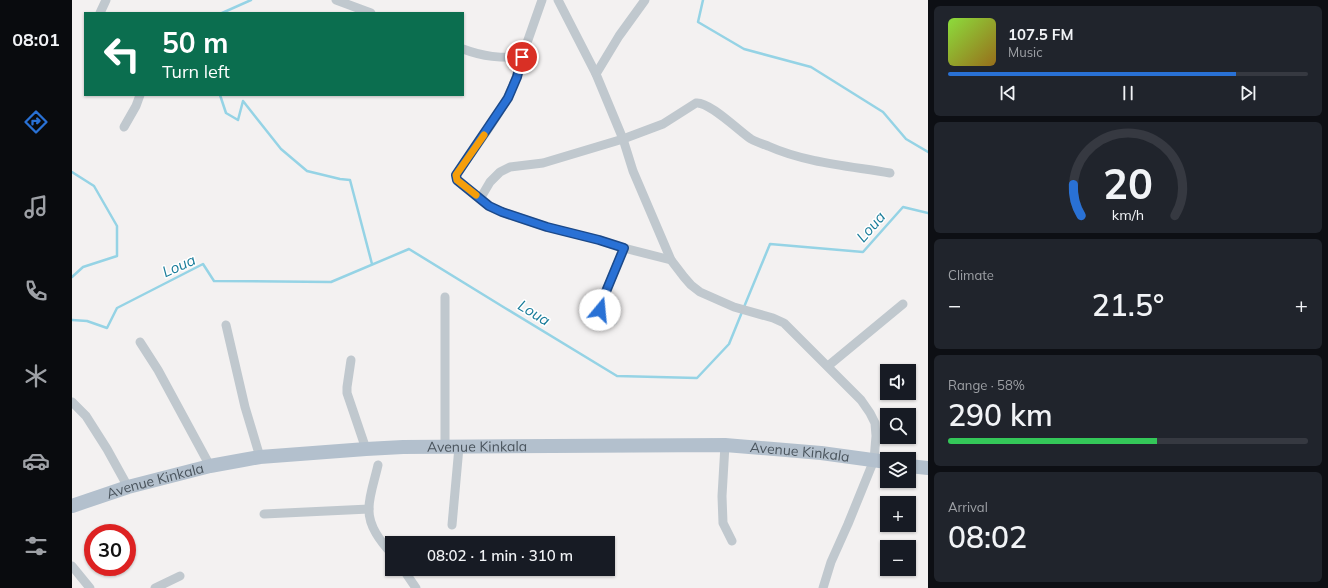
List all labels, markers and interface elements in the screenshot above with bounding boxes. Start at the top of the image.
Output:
text: 50 m [162,25,228,60]
text: 107.5 FM [1008,25,1073,44]
text: 08:01 [12,28,60,51]
icon: left [96,28,148,80]
pin [505,40,539,74]
text: Music [1008,44,1043,60]
icon: arrive [511,46,533,68]
text: Turn left [162,60,230,83]
icon: previous [997,82,1019,104]
icon: pause [1117,82,1139,104]
icon: next [1237,82,1259,104]
icon: directions [22,108,50,136]
text: 20 [1103,156,1153,208]
icon: music [22,193,50,221]
text: km/h [1112,205,1144,223]
water label: Loua [852,207,889,246]
water label: Loua [159,250,198,281]
text: Climate [948,267,994,283]
icon: phone [22,277,50,305]
text: 21.5° [1092,286,1164,324]
position arrow [579,289,621,331]
text: − [948,291,961,319]
text: + [1295,291,1308,319]
water label: Loua [515,295,554,330]
icon: climate [22,362,50,390]
map controls [880,364,916,576]
button: sound [880,364,916,400]
text: Range · 58% [948,377,1025,393]
text: 290 km [948,396,1053,434]
button: search [880,408,916,444]
street label: Avenue Kinkala [427,437,527,456]
street label: Avenue Kinkala [749,438,851,466]
icon: car [22,447,50,475]
button: layers [880,452,916,488]
street label: Avenue Kinkala [104,459,206,503]
button: + [880,496,916,532]
text: Arrival [948,499,988,515]
text: 08:02 [948,518,1027,556]
speed limit sign: 30 [84,524,136,576]
icon: filters [22,532,50,560]
button: − [880,540,916,576]
text: 08:02 · 1 min · 310 m [427,546,573,565]

